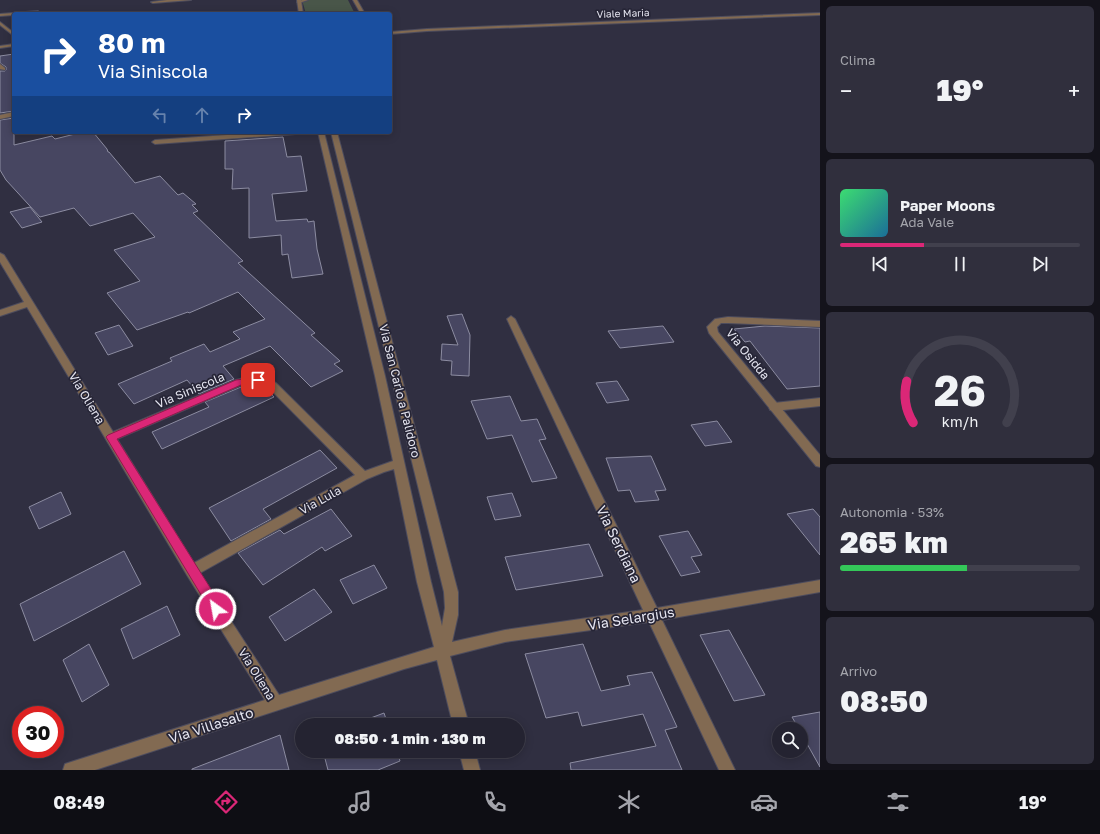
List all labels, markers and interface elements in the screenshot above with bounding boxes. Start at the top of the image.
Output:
street label: Viale Maria [596,6,650,20]
text: 80 m [98,26,166,59]
icon: right [32,28,84,80]
text: Clima [840,52,875,68]
text: Via Siniscola [98,60,208,82]
text: 19° [936,72,984,108]
text: − [840,77,852,104]
text: + [1068,77,1080,104]
icon: left [149,104,171,126]
icon: ahead [191,104,213,126]
icon: right [233,104,255,126]
text: Paper Moons [900,196,995,214]
text: Ada Vale [900,214,954,230]
icon: previous [869,253,891,275]
icon: pause [949,253,971,275]
icon: next [1029,253,1051,275]
street label: Via San Carlo a Palidoro [376,323,424,459]
street label: Via Osidda [723,326,773,382]
pin [241,363,275,397]
text: 26 [934,365,986,415]
street label: Via Oliena [66,369,108,427]
street label: Via Siniscola [153,369,227,411]
icon: arrive [247,369,269,391]
text: km/h [942,413,978,430]
street label: Via Lula [296,482,344,518]
street label: Via Serdiana [593,503,645,585]
text: Autonomia · 53% [840,504,944,520]
text: 265 km [840,524,948,560]
position arrow [195,588,237,630]
street label: Via Selargius [586,603,676,633]
street label: Via Oliena [235,645,279,703]
text: Arrivo [840,663,877,679]
text: 08:50 [840,683,928,719]
street label: Via Villasalto [166,703,256,747]
speed limit sign: 30 [12,706,64,758]
map controls [772,722,808,758]
button: search [772,722,808,758]
text: 08:50 · 1 min · 130 m [334,729,486,747]
icon: directions [212,788,240,816]
icon: music [346,788,374,816]
icon: phone [481,788,509,816]
icon: climate [615,788,643,816]
icon: car [750,788,778,816]
icon: filters [884,788,912,816]
text: 08:49 [53,791,105,813]
text: 19° [1019,791,1047,813]

